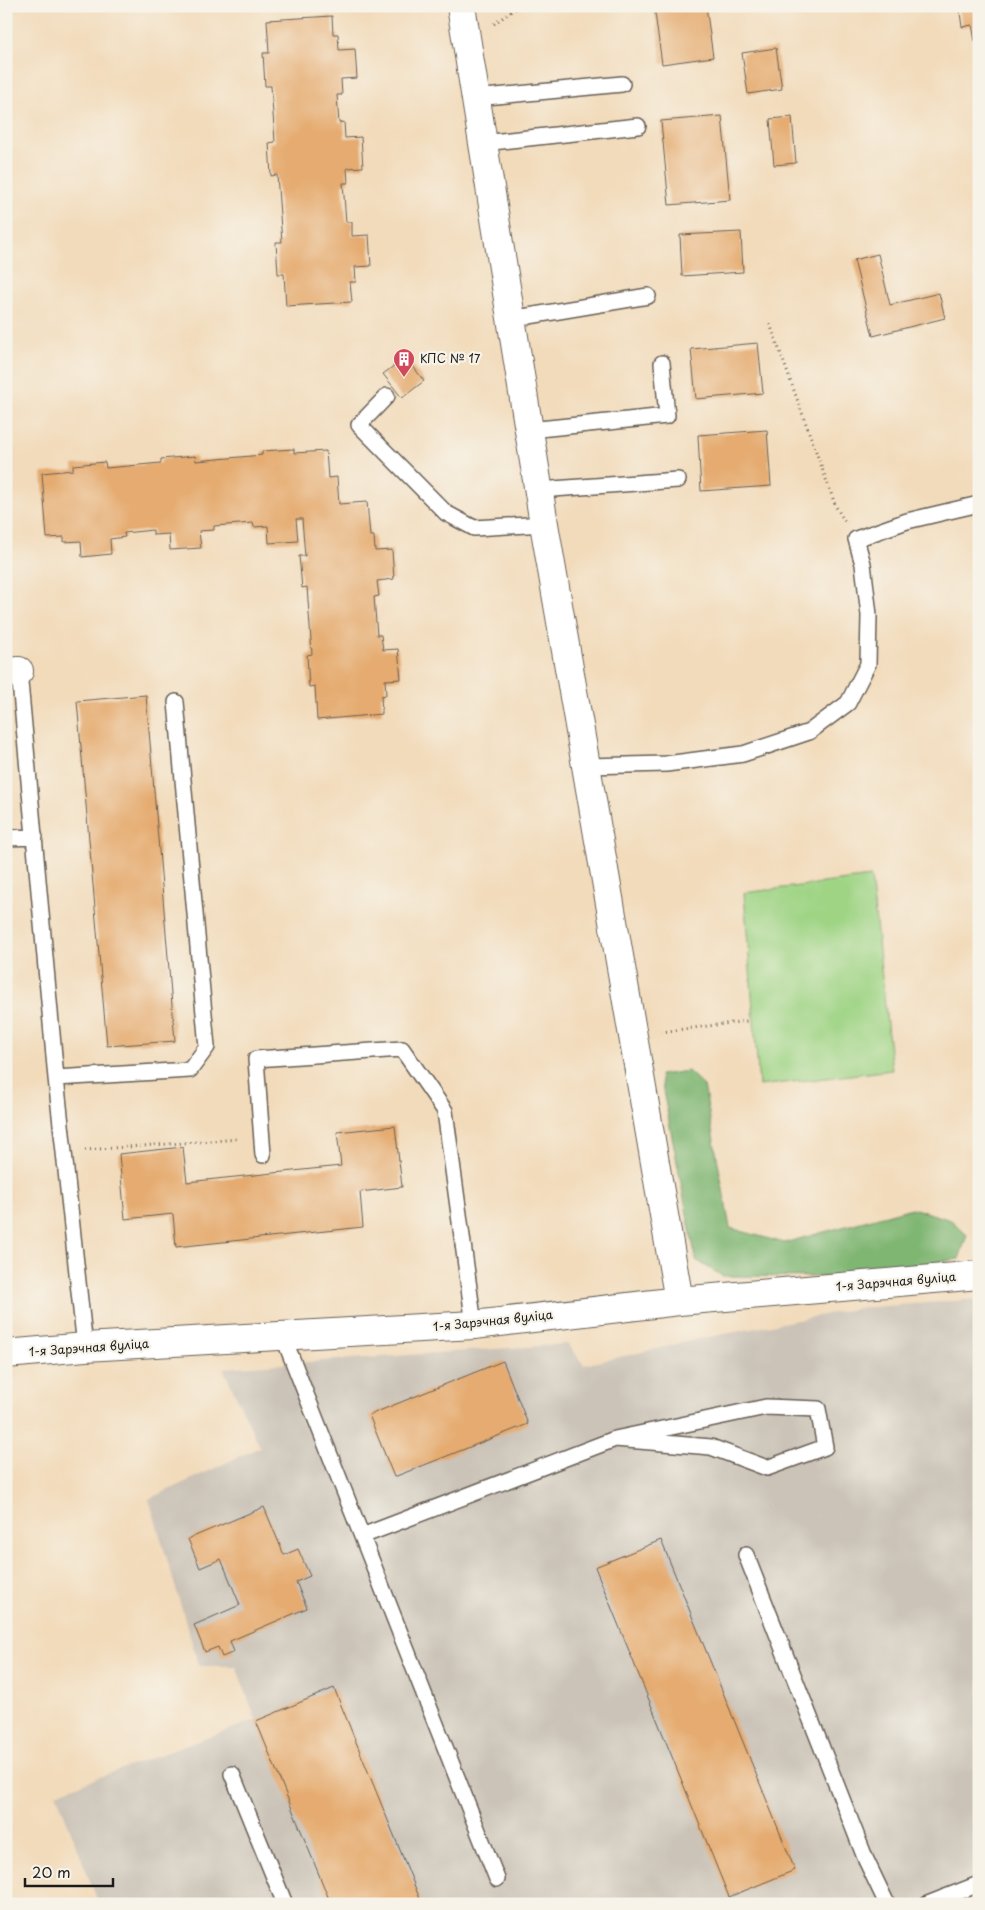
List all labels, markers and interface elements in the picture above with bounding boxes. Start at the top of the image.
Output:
building icon: КПС № 17 [392,347,416,378]
place label: КПС № 17 [420,349,481,367]
street label: 1-я Зарэчная вуліца [835,1267,957,1295]
street label: 1-я Зарэчная вуліца [432,1305,554,1335]
street label: 1-я Зарэчная вуліца [28,1334,150,1360]
scale bar [25,1855,112,1887]
text: 20 m [32,1860,71,1883]

